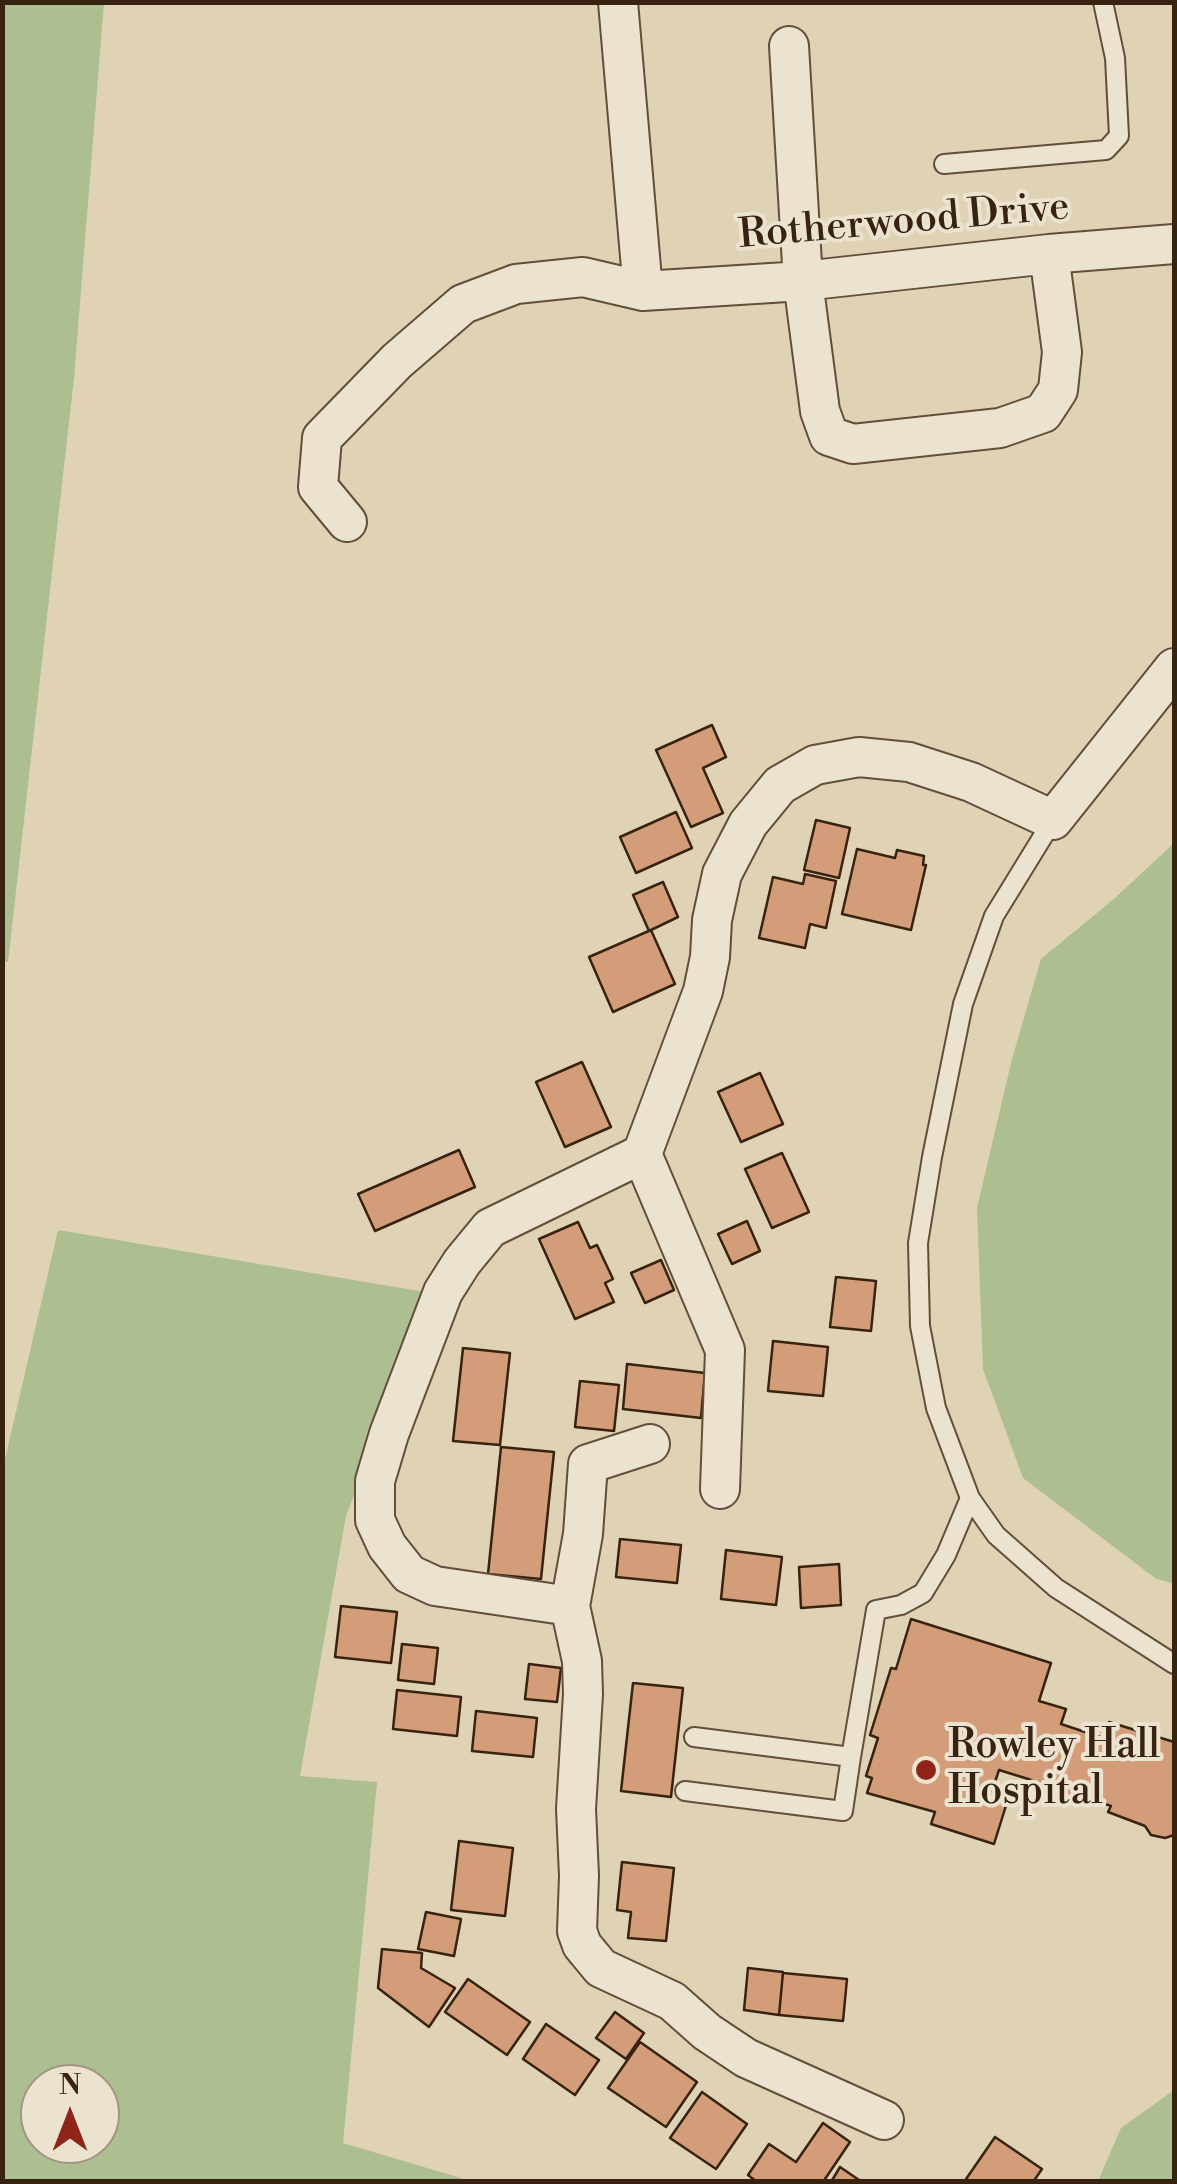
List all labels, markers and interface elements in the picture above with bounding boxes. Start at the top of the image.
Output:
street label: Rotherwood Drive [737,185,1071,261]
place label: Rowley Hall Hospital [948,1723,1160,1817]
marker: Rowley Hall Hospital [913,1757,939,1783]
north arrow [20,2064,120,2164]
text: N [59,2068,81,2103]

